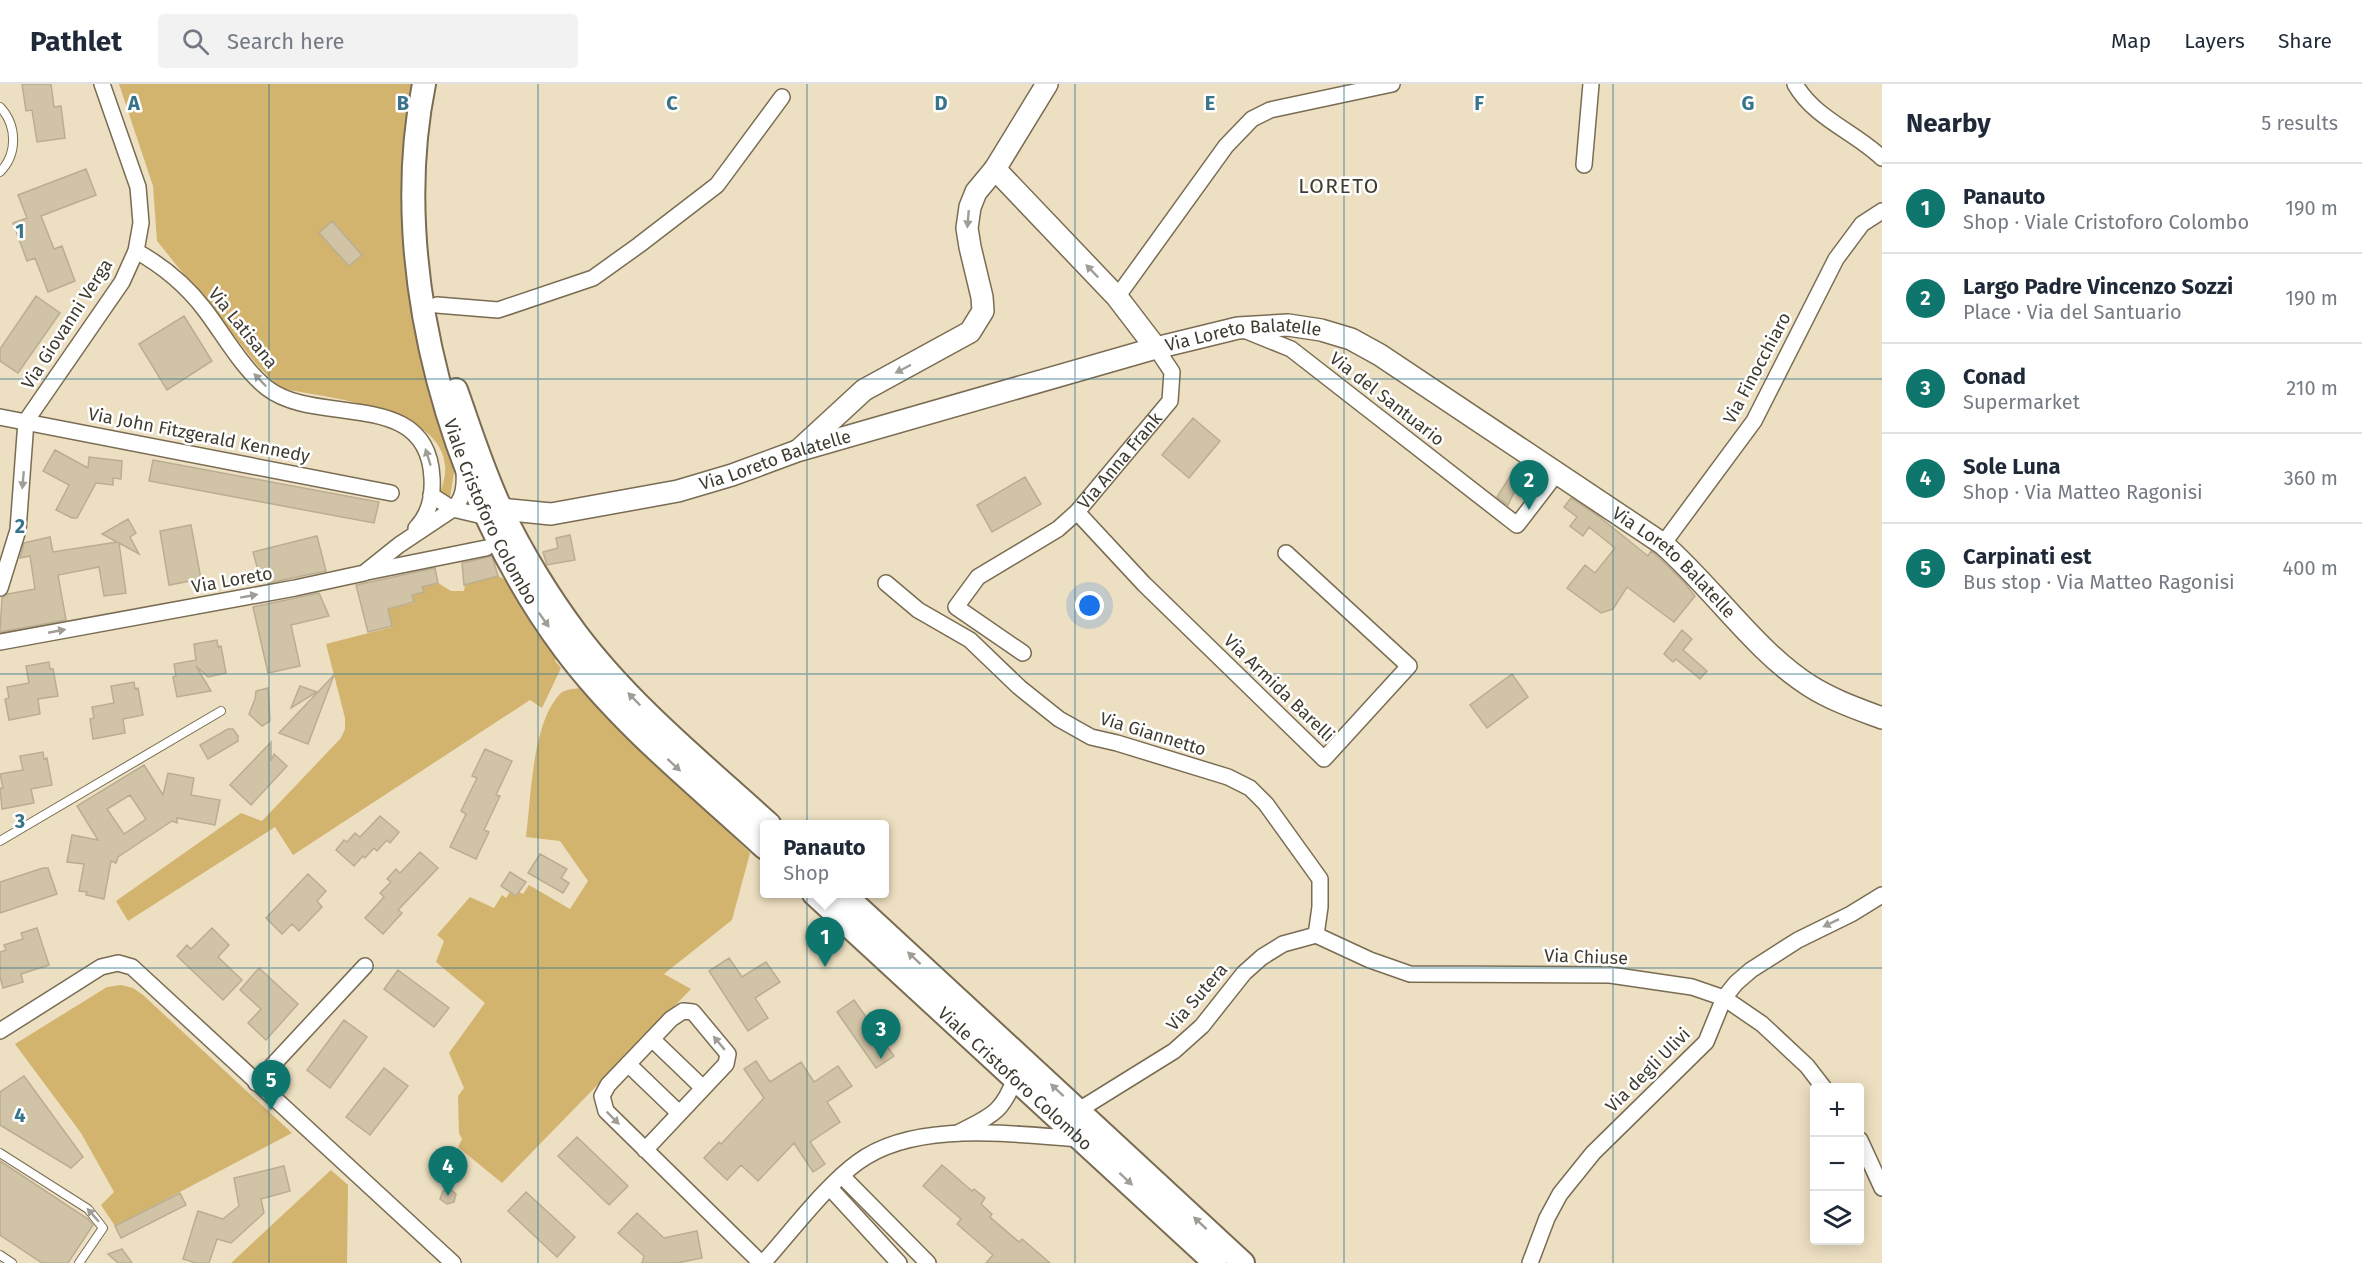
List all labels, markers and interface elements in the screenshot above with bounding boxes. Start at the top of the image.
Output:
search box [158,14,578,68]
text: Pathlet [30,25,122,58]
icon: search [179,25,212,58]
text: Search here [227,28,345,55]
text: Map [2111,28,2151,54]
text: Layers [2184,28,2245,54]
text: Share [2278,28,2332,54]
text: A [127,91,141,115]
text: B [397,91,409,115]
text: C [666,91,678,115]
text: D [934,91,948,115]
text: E [1205,91,1215,115]
text: F [1474,91,1484,115]
text: G [1742,91,1754,115]
text: Nearby [1906,108,1991,139]
text: 5 results [2261,111,2338,135]
district label: LORETO [1298,173,1380,199]
text: Panauto [1963,183,2045,210]
text: 1 [1921,196,1930,220]
text: 190 m [2285,196,2338,220]
one-way arrow [964,210,973,229]
text: Shop · Viale Cristoforo Colombo [1963,210,2249,234]
text: 1 [15,219,25,243]
street label: Via Giovanni Verga [17,255,117,393]
one-way arrow [1085,263,1099,278]
text: Largo Padre Vincenzo Sozzi [1963,273,2233,300]
street label: Via Latisana [204,283,282,373]
text: 2 [1920,286,1931,310]
text: 190 m [2285,286,2338,310]
text: Place · Via del Santuario [1963,300,2182,324]
street label: Via Finocchiaro [1718,308,1796,428]
street label: Via Loreto Balatelle [1163,314,1323,356]
street label: Via del Santuario [1325,347,1449,451]
text: Conad [1963,363,2026,390]
one-way arrow [894,364,911,374]
one-way arrow [253,373,267,387]
text: 3 [1920,376,1931,400]
text: 210 m [2286,376,2338,400]
text: Supermarket [1963,390,2080,414]
street label: Via John Fitzgerald Kennedy [86,403,312,467]
street label: Via Anna Frank [1073,407,1167,514]
street label: Viale Cristoforo Colombo [439,416,542,609]
street label: Via Loreto Balatelle [697,425,853,495]
one-way arrow [423,448,433,466]
text: Sole Luna [1963,453,2061,480]
pin: 2 [1510,460,1549,510]
text: 4 [1920,466,1931,490]
text: 360 m [2284,466,2338,490]
one-way arrow [18,470,28,489]
text: Shop · Via Matteo Ragonisi [1963,480,2203,504]
street label: Via Loreto Balatelle [1608,502,1740,623]
text: 2 [15,514,25,538]
text: Carpinati est [1963,543,2092,570]
text: 5 [1920,556,1931,580]
text: 400 m [2283,556,2338,580]
street label: Via Loreto [190,562,274,598]
text: Bus stop · Via Matteo Ragonisi [1963,570,2235,594]
one-way arrow [240,591,259,600]
your location [1075,591,1104,620]
one-way arrow [538,612,550,628]
one-way arrow [48,626,67,635]
street label: Via Armida Barelli [1219,630,1339,746]
one-way arrow [627,691,641,706]
street label: Via Giannetto [1097,707,1209,761]
one-way arrow [667,758,682,772]
text: 3 [14,809,25,833]
popup [760,820,889,898]
text: Panauto [783,834,866,861]
text: Shop [783,861,829,885]
pin: 1 [806,918,844,967]
one-way arrow [1822,918,1840,928]
street label: Via Chiuse [1544,945,1628,969]
one-way arrow [907,952,922,965]
street label: Via Sutera [1162,959,1232,1035]
street label: Viale Cristoforo Colombo [933,1002,1097,1155]
pin: 3 [862,1010,900,1059]
street label: Via degli Ulivi [1601,1023,1695,1117]
one-way arrow [713,1036,726,1051]
pin: 5 [252,1060,290,1110]
map controls [1810,1083,1864,1245]
button: + [1810,1083,1864,1137]
one-way arrow [1050,1084,1065,1097]
text: 4 [14,1103,26,1127]
one-way arrow [606,1111,620,1125]
button: − [1810,1137,1864,1191]
pin: 4 [428,1146,468,1196]
one-way arrow [1119,1172,1133,1186]
button: layers [1810,1191,1864,1245]
one-way arrow [86,1207,99,1223]
one-way arrow [1192,1216,1207,1230]

